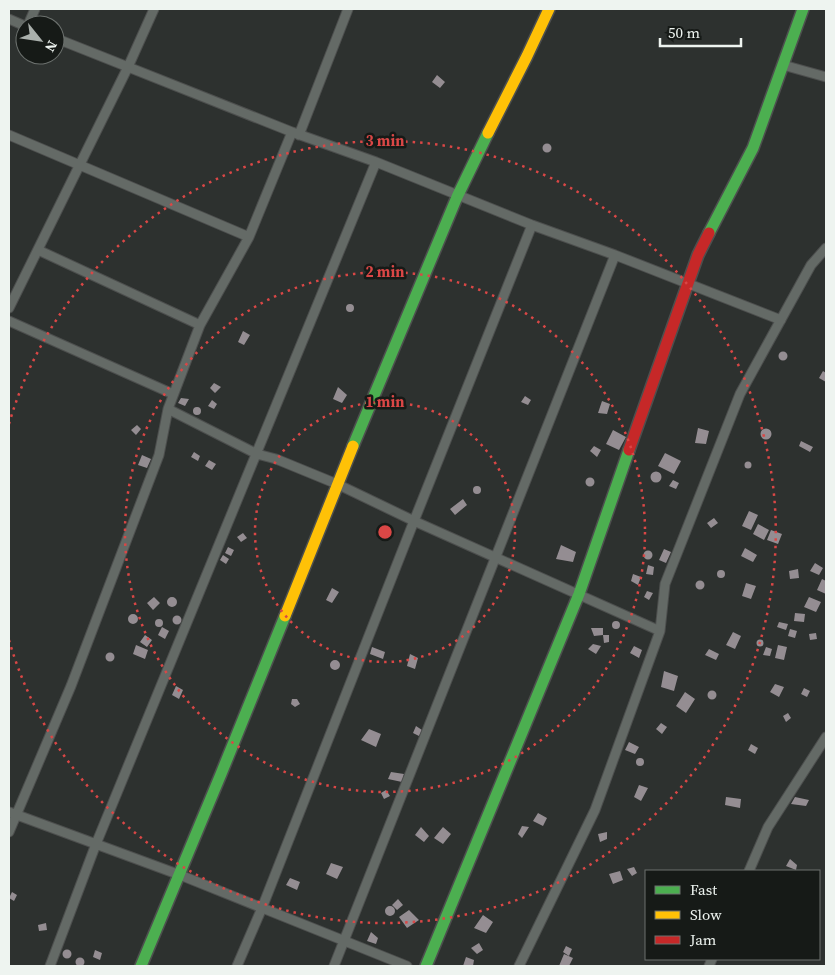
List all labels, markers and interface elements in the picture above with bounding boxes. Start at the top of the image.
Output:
north arrow [15,15,65,65]
scale bar [660,15,741,47]
text: 50 m [668,22,700,43]
text: N [40,37,62,56]
text: 3 min [366,130,404,151]
text: 2 min [366,261,404,282]
text: 1 min [366,391,404,412]
centre of rings [376,523,394,541]
legend [645,870,820,960]
text: Fast [690,879,717,900]
text: Slow [690,904,722,925]
text: Jam [689,929,717,950]

